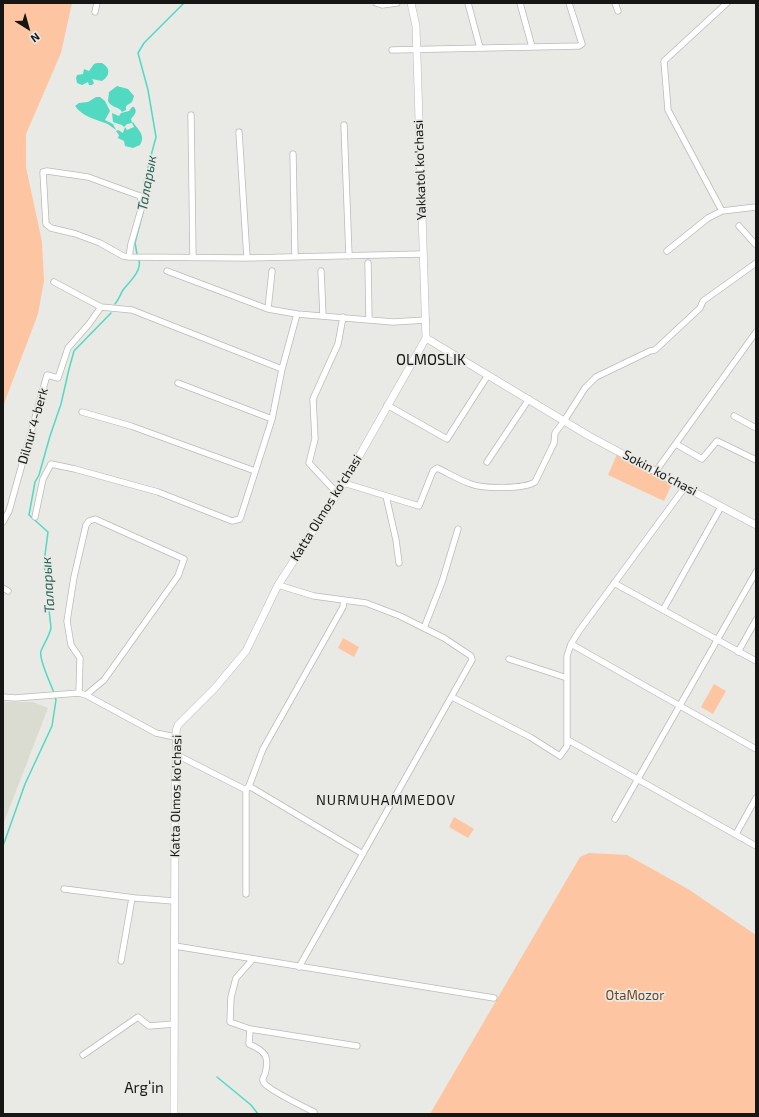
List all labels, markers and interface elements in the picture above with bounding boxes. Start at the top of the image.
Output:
north arrow [8,8,48,48]
text: N [28,30,43,46]
street label: Yakkatol ko'chasi [410,120,430,220]
water label: Таларык [134,154,160,212]
district label: OLMOSLIK [392,351,470,369]
street label: Dilnur 4-berk [15,386,51,466]
street label: Sokin ko'chasi [620,447,700,499]
street label: Katta Olmos ko'chasi [287,452,365,564]
water label: Таларык [38,556,58,614]
street label: Katta Olmos ko'chasi [167,735,185,857]
district label: NURMUHAMMEDOV [316,792,456,808]
park label: OtaMozor [606,988,664,1004]
district label: Argʻin [124,1079,164,1097]

